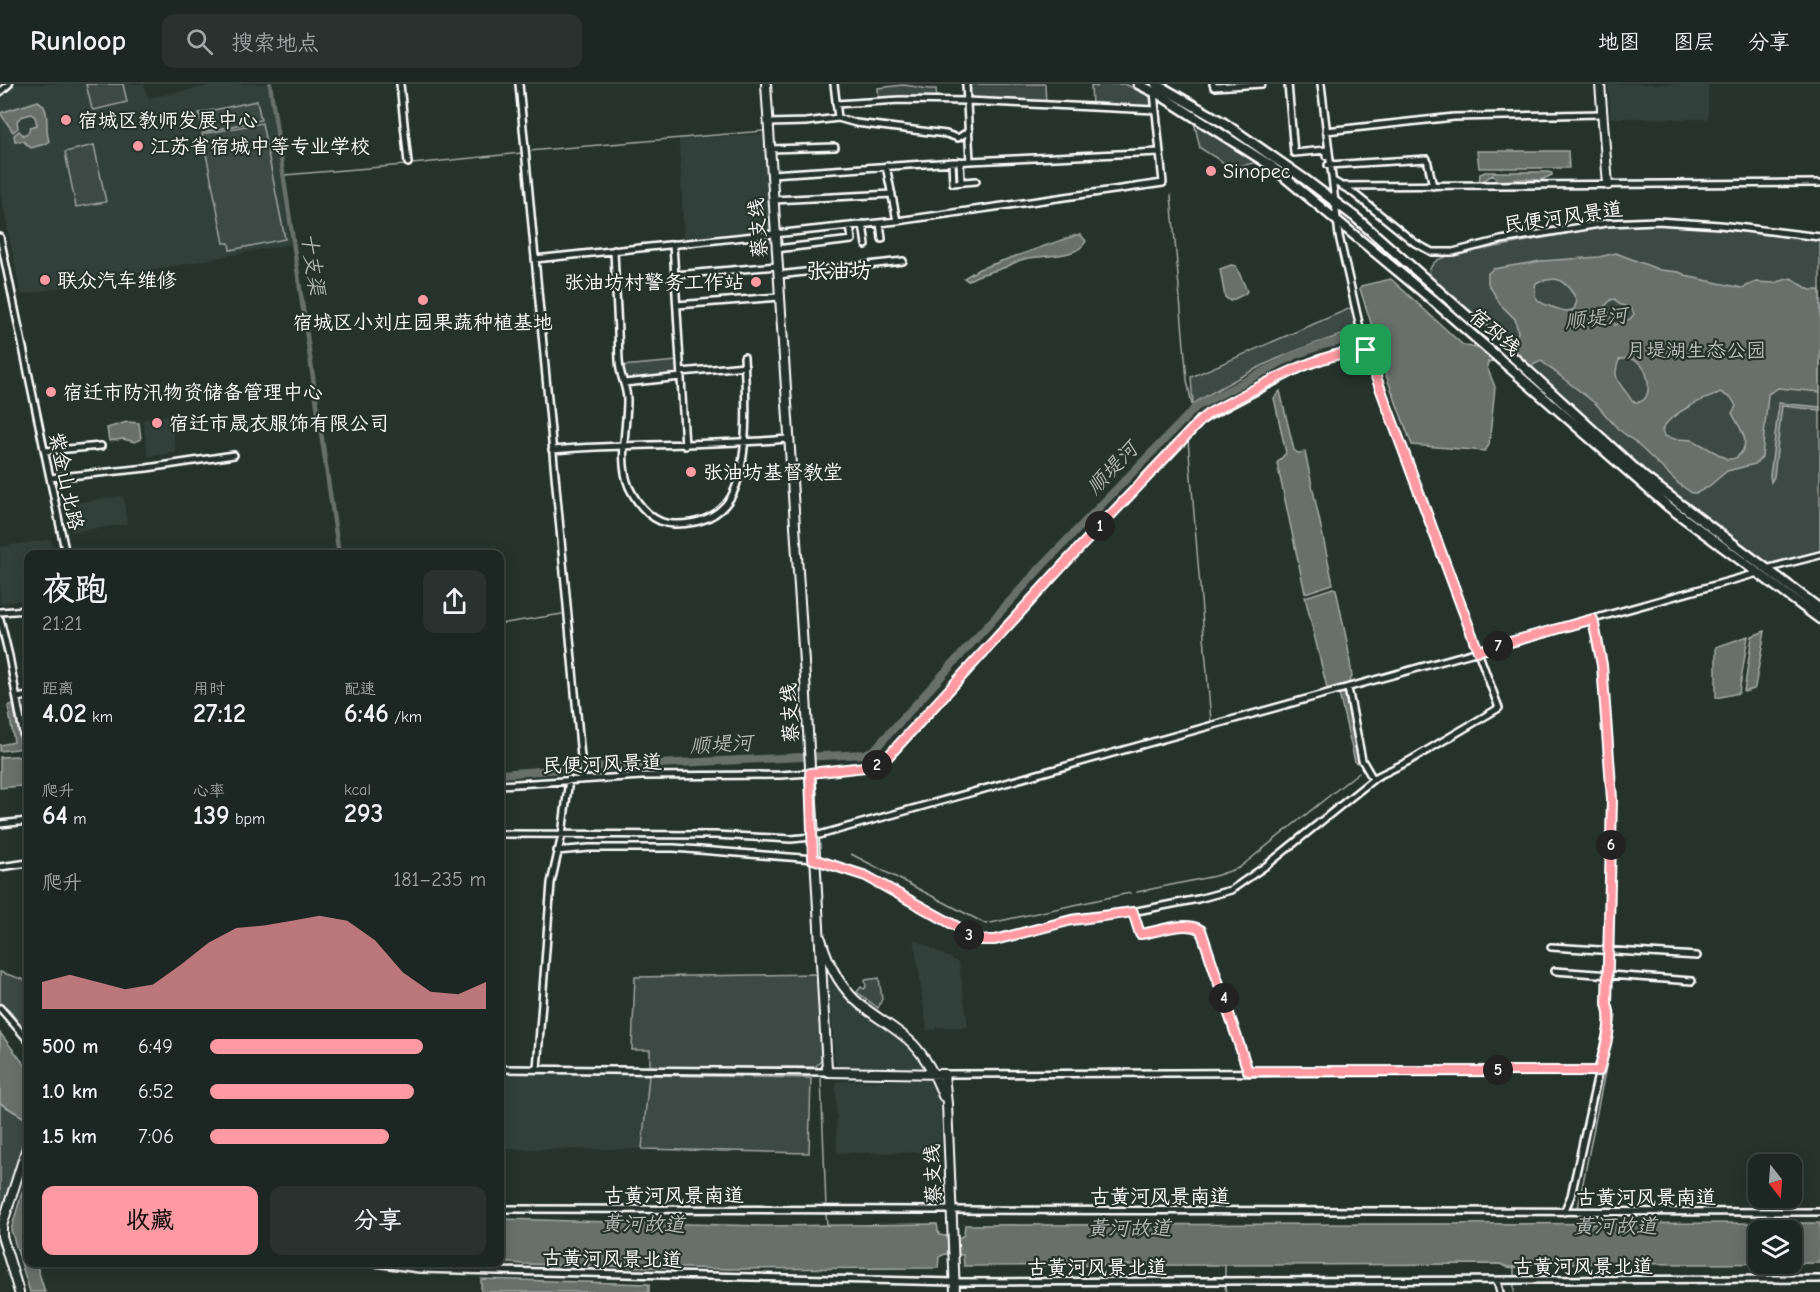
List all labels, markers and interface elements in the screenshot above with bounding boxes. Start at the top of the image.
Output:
search box [162,14,582,68]
text: Runloop [30,25,126,57]
icon: search [183,25,216,58]
text: 搜索地点 [231,30,319,56]
text: 地图 [1598,30,1640,54]
text: 图层 [1673,30,1715,54]
text: 分享 [1748,30,1790,54]
place label: 宿城区教师发展中心 [78,109,258,132]
marker: 宿城区教师发展中心 [59,113,73,127]
place label: 江苏省宿城中等专业学校 [150,135,370,158]
marker: 江苏省宿城中等专业学校 [131,139,145,153]
place label: Sinopec [1223,160,1291,183]
marker: Sinopec [1204,164,1218,178]
street label: 蔡支线 [744,197,772,259]
street label: 民便河风景道 [1502,197,1624,237]
water label: 十支渠 [297,231,330,299]
district label: 张油坊 [806,258,872,284]
place label: 联众汽车维修 [57,269,177,292]
place label: 张油坊村警务工作站 [564,271,744,294]
marker: 联众汽车维修 [38,273,52,287]
marker: 张油坊村警务工作站 [749,275,763,289]
marker: 宿城区小刘庄园果蔬种植基地 [416,293,430,307]
water label: 顺堤河 [1563,302,1632,333]
street label: 宿邳线 [1465,304,1525,360]
place label: 宿城区小刘庄园果蔬种植基地 [293,311,553,334]
pin [1340,324,1391,375]
icon: arrive [1349,333,1382,366]
park label: 月堤湖生态公园 [1626,339,1766,362]
place label: 宿迁市防汛物资储备管理中心 [63,381,323,404]
marker: 宿迁市防汛物资储备管理中心 [44,385,58,399]
place label: 宿迁市晟衣服饰有限公司 [169,412,389,435]
marker: 宿迁市晟衣服饰有限公司 [150,416,164,430]
street label: 紫金山北路 [44,430,88,533]
water label: 顺堤河 [1081,435,1145,499]
place label: 张油坊基督教堂 [703,461,843,484]
marker: 张油坊基督教堂 [684,465,698,479]
pin: 1 [1085,511,1115,541]
text: 1 [1097,517,1103,535]
text: 夜跑 [42,570,108,608]
button: share [423,570,486,633]
text: 21:21 [42,612,82,635]
pin: 7 [1483,631,1513,661]
text: 7 [1494,637,1502,655]
text: 距离 [42,680,74,698]
text: 用时 [193,680,225,698]
text: 配速 [344,680,376,698]
street label: 蔡支线 [777,682,803,744]
text: 4.02 [42,699,87,729]
text: 27:12 [193,699,246,729]
text: 6:46 [344,699,389,729]
text: km [87,708,113,726]
text: /km [389,708,422,726]
water label: 顺堤河 [689,730,756,758]
street label: 民便河风景道 [542,750,662,778]
pin: 2 [862,750,892,780]
text: 2 [873,756,881,774]
text: kcal [344,781,371,799]
text: 爬升 [42,782,74,800]
text: 心率 [193,782,225,800]
text: 293 [344,799,383,829]
text: 64 [42,801,68,831]
text: 139 [193,801,230,831]
text: m [68,810,86,828]
text: bpm [230,810,265,828]
pin: 6 [1596,830,1626,860]
text: 6 [1607,836,1615,854]
text: 181–235 m [393,868,486,891]
text: 爬升 [42,871,82,894]
pin: 3 [954,920,984,950]
text: 3 [965,926,973,944]
pin: 4 [1209,983,1239,1013]
text: 4 [1220,989,1228,1007]
text: 500 m [42,1035,99,1058]
text: 6:49 [138,1035,173,1058]
pin: 5 [1483,1055,1513,1085]
text: 5 [1494,1061,1502,1079]
text: 1.0 km [42,1080,98,1103]
text: 6:52 [138,1080,174,1103]
text: 1.5 km [42,1125,97,1148]
text: 7:06 [138,1125,174,1148]
street label: 蔡支线 [920,1144,946,1204]
north arrow [1748,1154,1802,1208]
map controls [1748,1154,1802,1274]
street label: 古黄河风景南道 [604,1184,744,1207]
street label: 古黄河风景南道 [1090,1185,1230,1208]
button: 收藏 [42,1186,258,1255]
button: 分享 [270,1186,486,1255]
street label: 古黄河风景南道 [1576,1186,1716,1209]
water label: 黄河故道 [601,1211,687,1237]
water label: 黄河故道 [1573,1214,1659,1238]
water label: 黄河故道 [1087,1216,1173,1240]
button: layers [1748,1220,1802,1274]
street label: 古黄河风景北道 [542,1246,682,1272]
street label: 古黄河风景北道 [1513,1255,1653,1278]
street label: 古黄河风景北道 [1027,1256,1167,1279]

